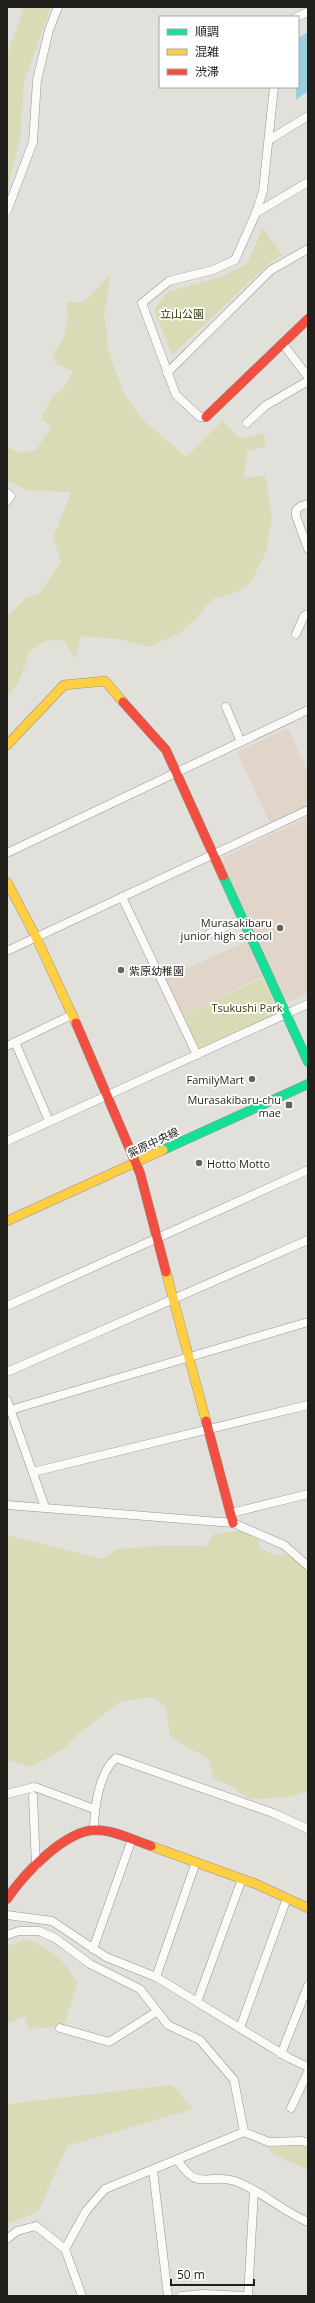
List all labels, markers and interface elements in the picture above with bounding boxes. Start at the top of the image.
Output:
legend [159,16,299,88]
text: 順調 [195,23,219,40]
text: 混雑 [195,43,219,60]
text: 渋滞 [195,63,219,80]
park label: 立山公園 [160,306,204,321]
place label: Murasakibaru junior high school [180,915,272,943]
marker: Murasakibaru junior high school [275,923,285,933]
place label: 紫原幼稚園 [129,963,184,978]
marker: 紫原幼稚園 [116,965,126,975]
park label: Tsukushi Park [211,1000,283,1015]
place label: FamilyMart [187,1072,244,1087]
marker: FamilyMart [247,1074,257,1084]
place label: Murasakibaru-chu mae [187,1092,281,1120]
marker: Murasakibaru-chu mae [284,1100,294,1110]
street label: 紫原中央線 [125,1124,181,1160]
place label: Hotto Motto [207,1156,270,1171]
marker: Hotto Motto [194,1158,204,1168]
scale bar [171,2261,254,2287]
text: 50 m [177,2266,205,2283]

